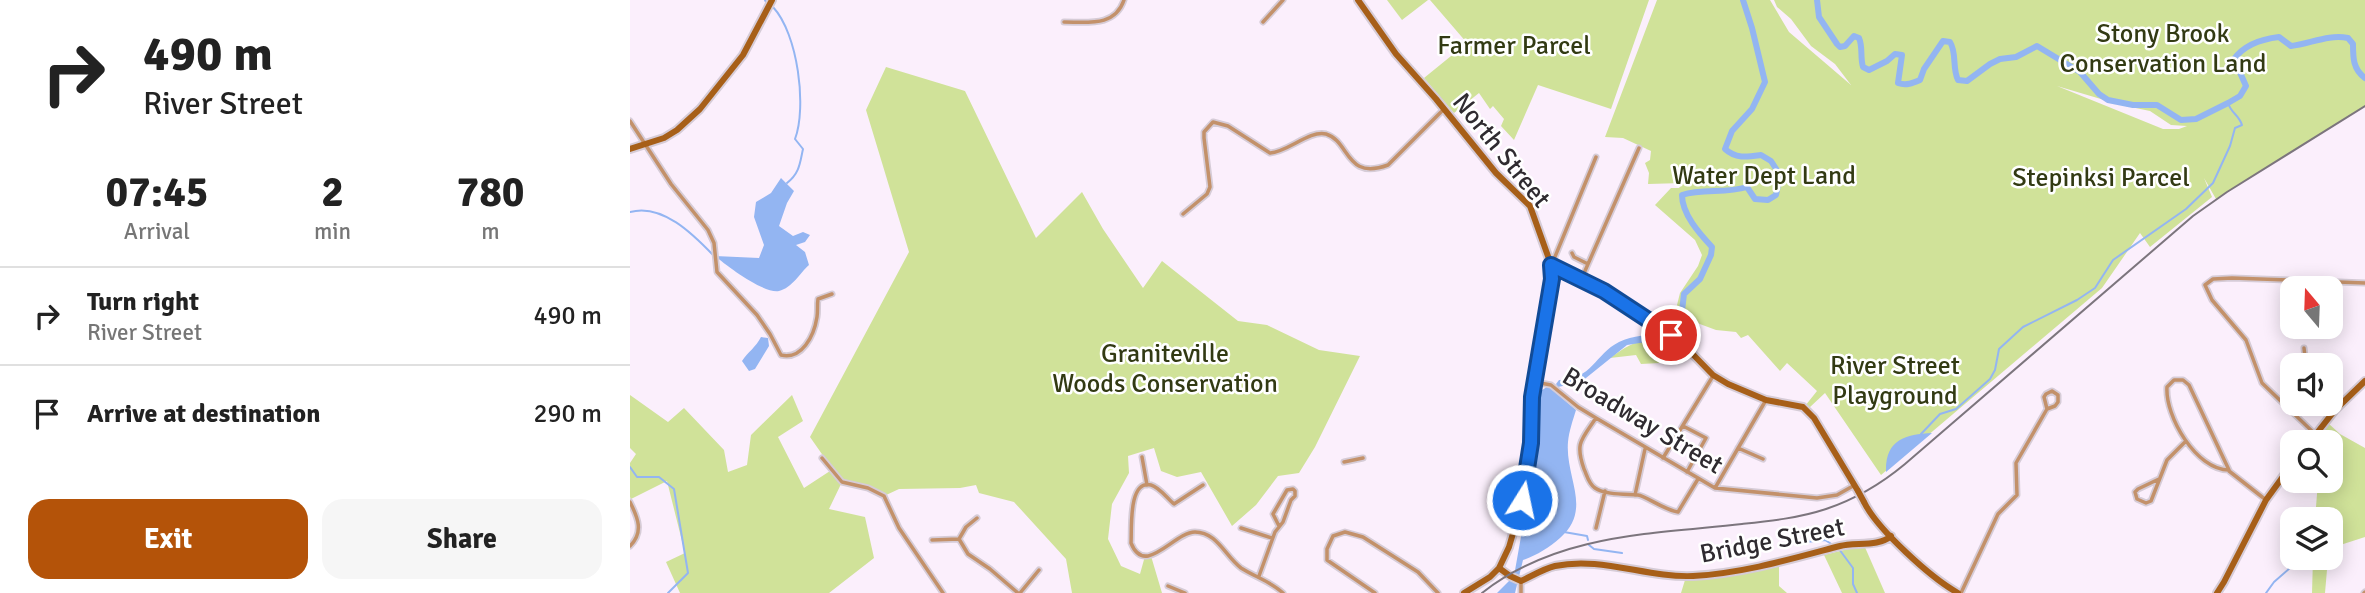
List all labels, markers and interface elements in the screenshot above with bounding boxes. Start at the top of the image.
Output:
park label: Stony Brook Conservation Land [2060,18,2266,80]
text: 490 m [143,24,273,84]
icon: right [28,28,119,119]
park label: Farmer Parcel [1437,30,1591,62]
text: River Street [143,84,303,123]
street label: North Street [1445,87,1557,214]
park label: Water Dept Land [1672,160,1856,192]
park label: Stepinksi Parcel [2012,162,2190,194]
text: 07:45 [105,167,209,218]
text: 2 [321,167,344,218]
text: 780 [456,167,525,218]
text: Arrival [124,217,190,246]
text: min [314,217,351,246]
text: m [481,217,500,246]
north arrow [2280,276,2343,340]
map controls [2280,276,2343,570]
text: Turn right [87,286,199,318]
icon: right [28,297,66,335]
text: 490 m [533,300,602,332]
pin [1641,305,1701,365]
icon: arrive [1652,316,1690,354]
text: River Street [87,318,202,347]
park label: Graniteville Woods Conservation [1052,338,1278,400]
park label: River Street Playground [1830,350,1960,412]
button: sound [2280,353,2343,416]
street label: Broadway Street [1556,360,1729,481]
icon: arrive [28,395,66,433]
text: Arrive at destination [87,398,320,430]
text: 290 m [533,398,602,430]
button: search [2280,430,2343,493]
position arrow [1485,463,1559,537]
button: Exit [28,499,308,579]
button: Share [322,499,602,579]
button: layers [2280,507,2343,570]
street label: Bridge Street [1697,511,1847,571]

